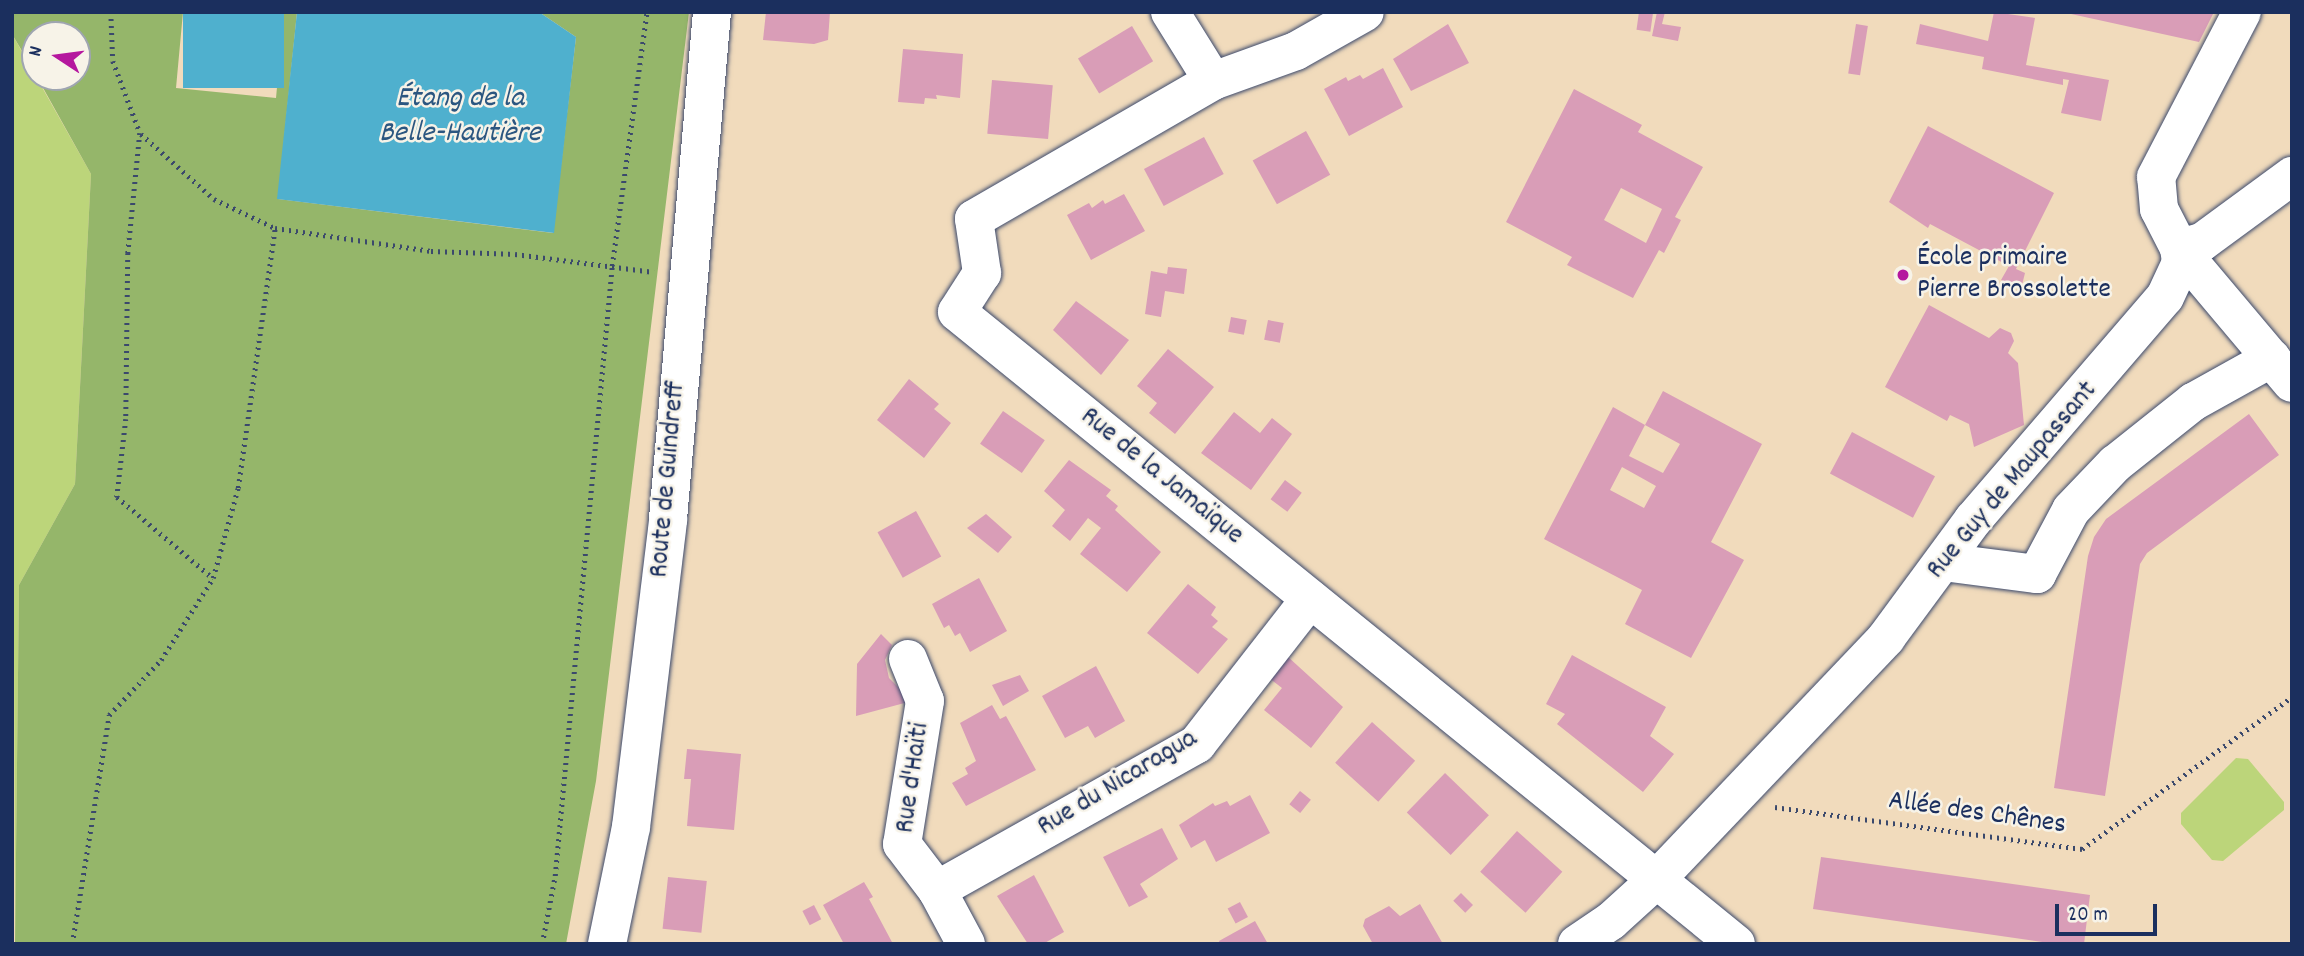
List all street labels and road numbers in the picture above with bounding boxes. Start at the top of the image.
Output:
street label: Rue Guy de Maupassant [1920,375,2106,587]
street label: Route de Guindreff [644,379,694,579]
street label: Rue de la Jamaïque [1073,401,1249,553]
street label: Rue d'Haïti [890,721,938,835]
street label: Rue du Nicaragua [1032,723,1204,845]
street label: Allée des Chênes [1886,785,2068,843]

